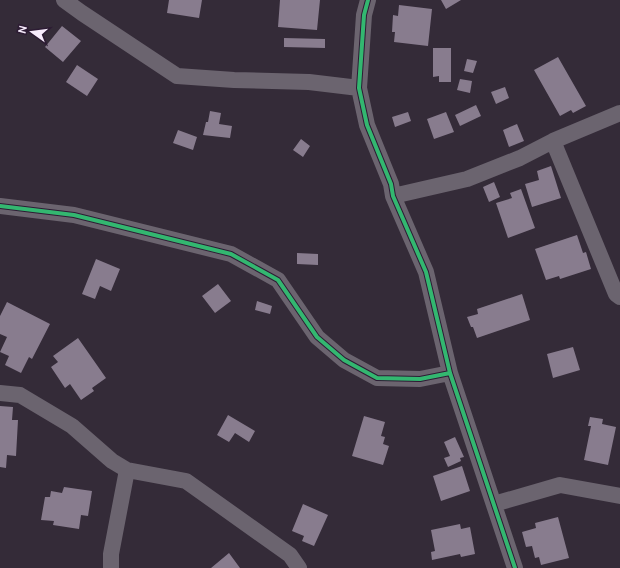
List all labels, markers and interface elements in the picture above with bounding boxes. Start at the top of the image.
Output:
north arrow [12,12,52,52]
text: N [15,24,30,35]

